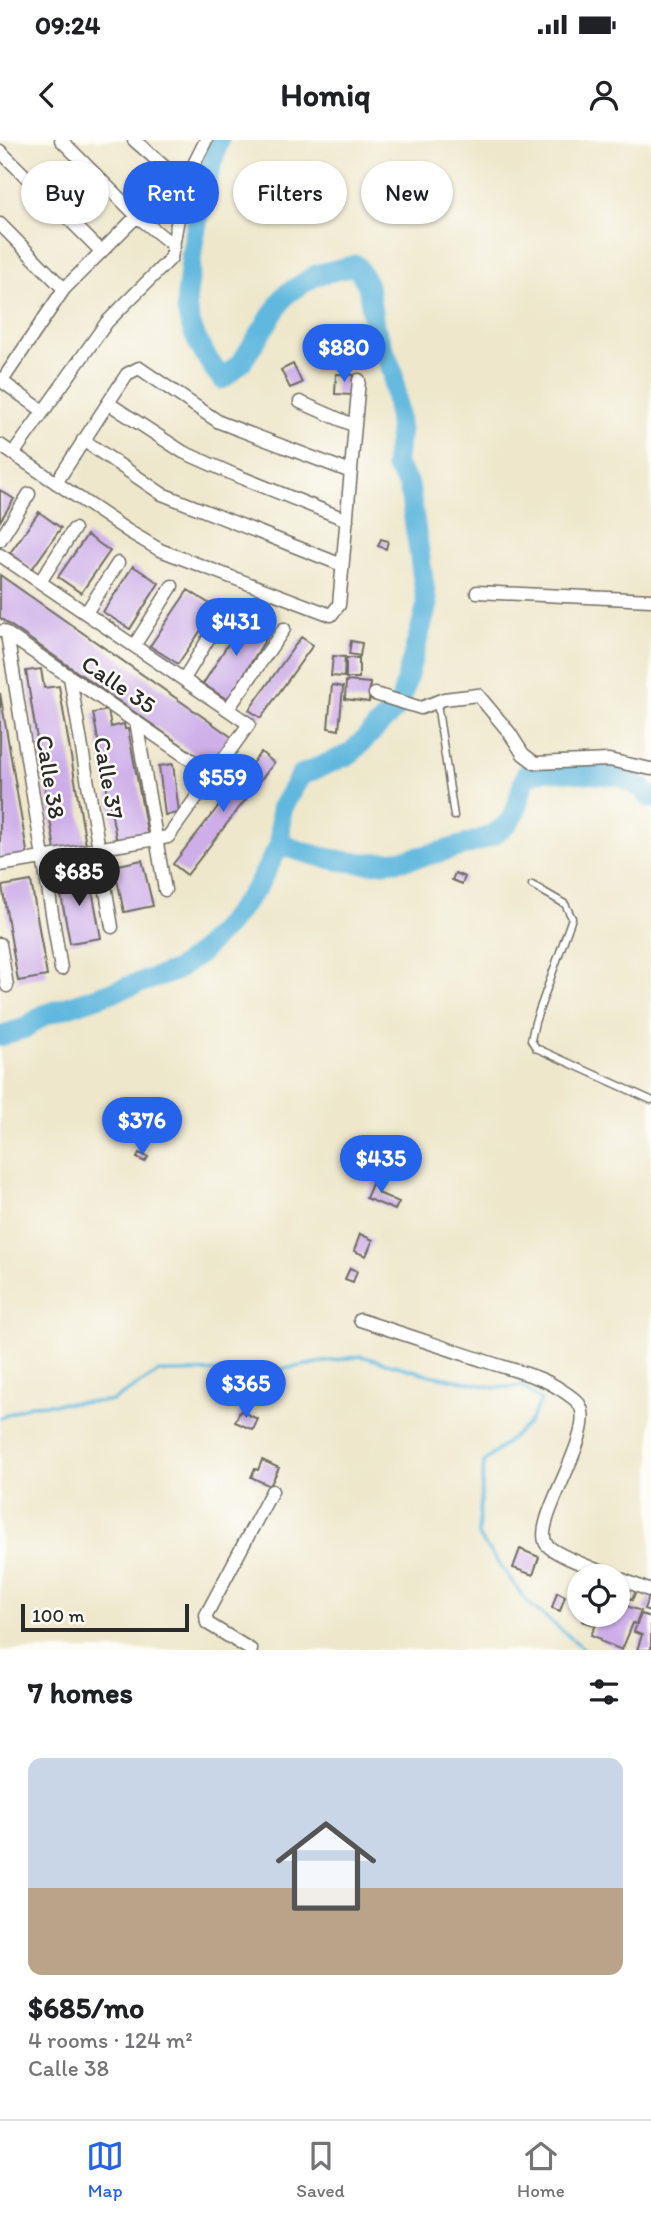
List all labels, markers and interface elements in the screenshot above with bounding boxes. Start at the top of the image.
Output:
text: 09:24 [35,9,100,41]
icon: back [28,76,66,114]
text: Homiq [281,76,370,114]
icon: person [585,76,623,114]
chip: Buy [21,161,109,224]
chip: Rent [123,161,219,224]
chip: Filters [233,161,347,224]
chip: New [361,161,453,224]
pin: $880 [303,324,385,384]
text: $880 [318,333,370,361]
pin: $431 [195,598,277,658]
text: $431 [212,607,260,635]
street label: Calle 35 [76,648,162,720]
street label: Calle 38 [30,733,72,821]
street label: Calle 37 [87,734,131,822]
pin: $559 [182,754,264,814]
text: $559 [199,763,247,791]
pin: $685 [38,848,120,908]
text: $685 [55,857,103,885]
pin: $376 [101,1098,183,1157]
text: $376 [118,1106,166,1134]
pin: $435 [340,1136,422,1195]
text: $435 [356,1144,406,1172]
pin: $365 [205,1360,287,1420]
text: $365 [222,1369,270,1397]
map controls [567,1564,630,1627]
button: locate [567,1564,630,1627]
scale bar [21,1601,189,1633]
text: 100 m [32,1604,84,1627]
icon: filters [585,1673,623,1711]
text: 7 homes [28,1674,133,1711]
icon: home [263,1803,389,1929]
text: $685/mo [28,1989,144,2026]
text: 4 rooms · 124 m² [28,2026,193,2054]
text: Calle 38 [28,2054,109,2082]
tab: Map [86,2137,124,2202]
tab: Saved [296,2137,345,2202]
tab: Home [517,2137,565,2202]

